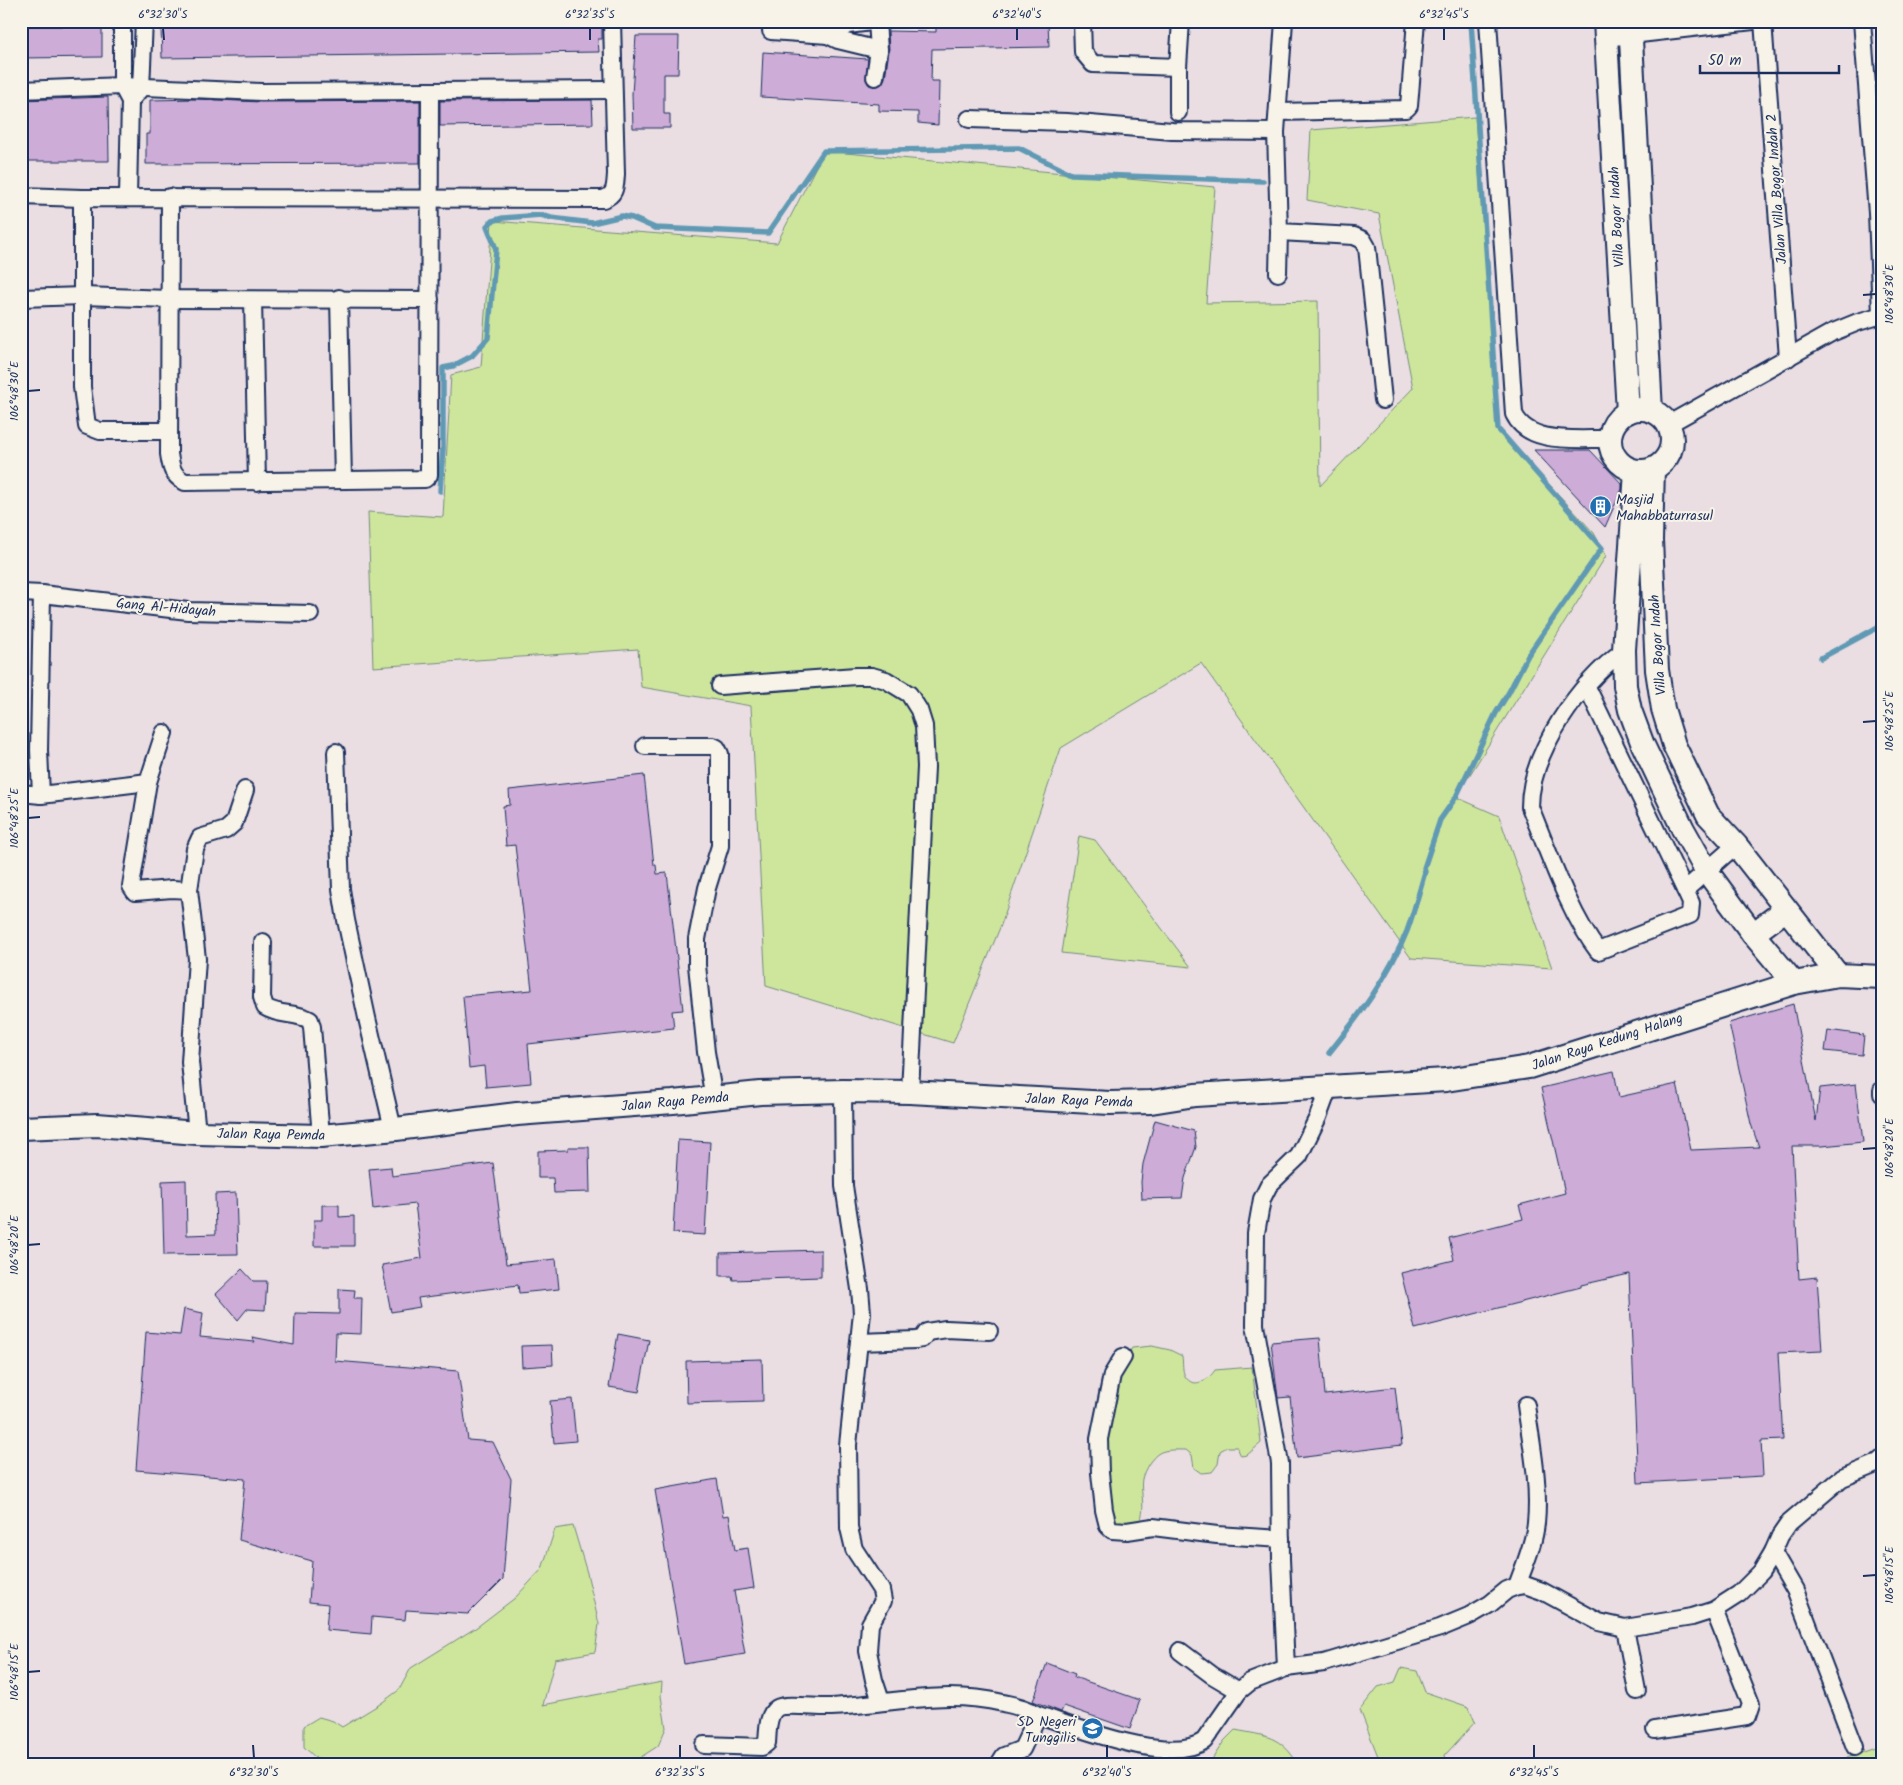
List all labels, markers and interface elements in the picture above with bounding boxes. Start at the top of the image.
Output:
text: 6°32'30"S [138,5,188,24]
text: 6°32'35"S [565,5,616,24]
text: 6°32'40"S [992,5,1042,24]
text: 6°32'45"S [1419,5,1469,24]
scale bar [1700,42,1839,74]
text: 50 m [1708,49,1742,73]
street label: Jalan Villa Bogor Indah 2 [1761,113,1793,265]
street label: Villa Bogor Indah [1603,166,1631,268]
text: 106°48'30"E [1880,263,1899,324]
text: 106°48'30"E [5,360,24,421]
place label: Masjid Mahabbaturrasul [1616,489,1714,527]
building icon: Masjid Mahabbaturrasul [1588,495,1612,519]
street label: Gang Al-Hidayah [115,593,217,623]
street label: Villa Bogor Indah [1643,594,1673,696]
text: 106°48'25"E [1880,690,1899,751]
text: 106°48'25"E [5,787,24,848]
street label: Jalan Raya Kedung Halang [1529,1007,1686,1077]
street label: Jalan Raya Pemda [620,1086,730,1118]
street label: Jalan Raya Pemda [1024,1088,1133,1114]
text: 106°48'20"E [1880,1117,1899,1178]
street label: Jalan Raya Pemda [217,1123,325,1147]
text: 106°48'20"E [5,1214,24,1275]
text: 106°48'15"E [1880,1545,1899,1604]
text: 106°48'15"E [5,1642,24,1701]
place label: SD Negeri Tunggilis [1017,1711,1077,1749]
school or university icon: SD Negeri Tunggilis [1080,1717,1104,1741]
text: 6°32'30"S [229,1763,279,1782]
text: 6°32'35"S [655,1763,706,1782]
text: 6°32'40"S [1082,1763,1132,1782]
text: 6°32'45"S [1509,1763,1559,1782]

